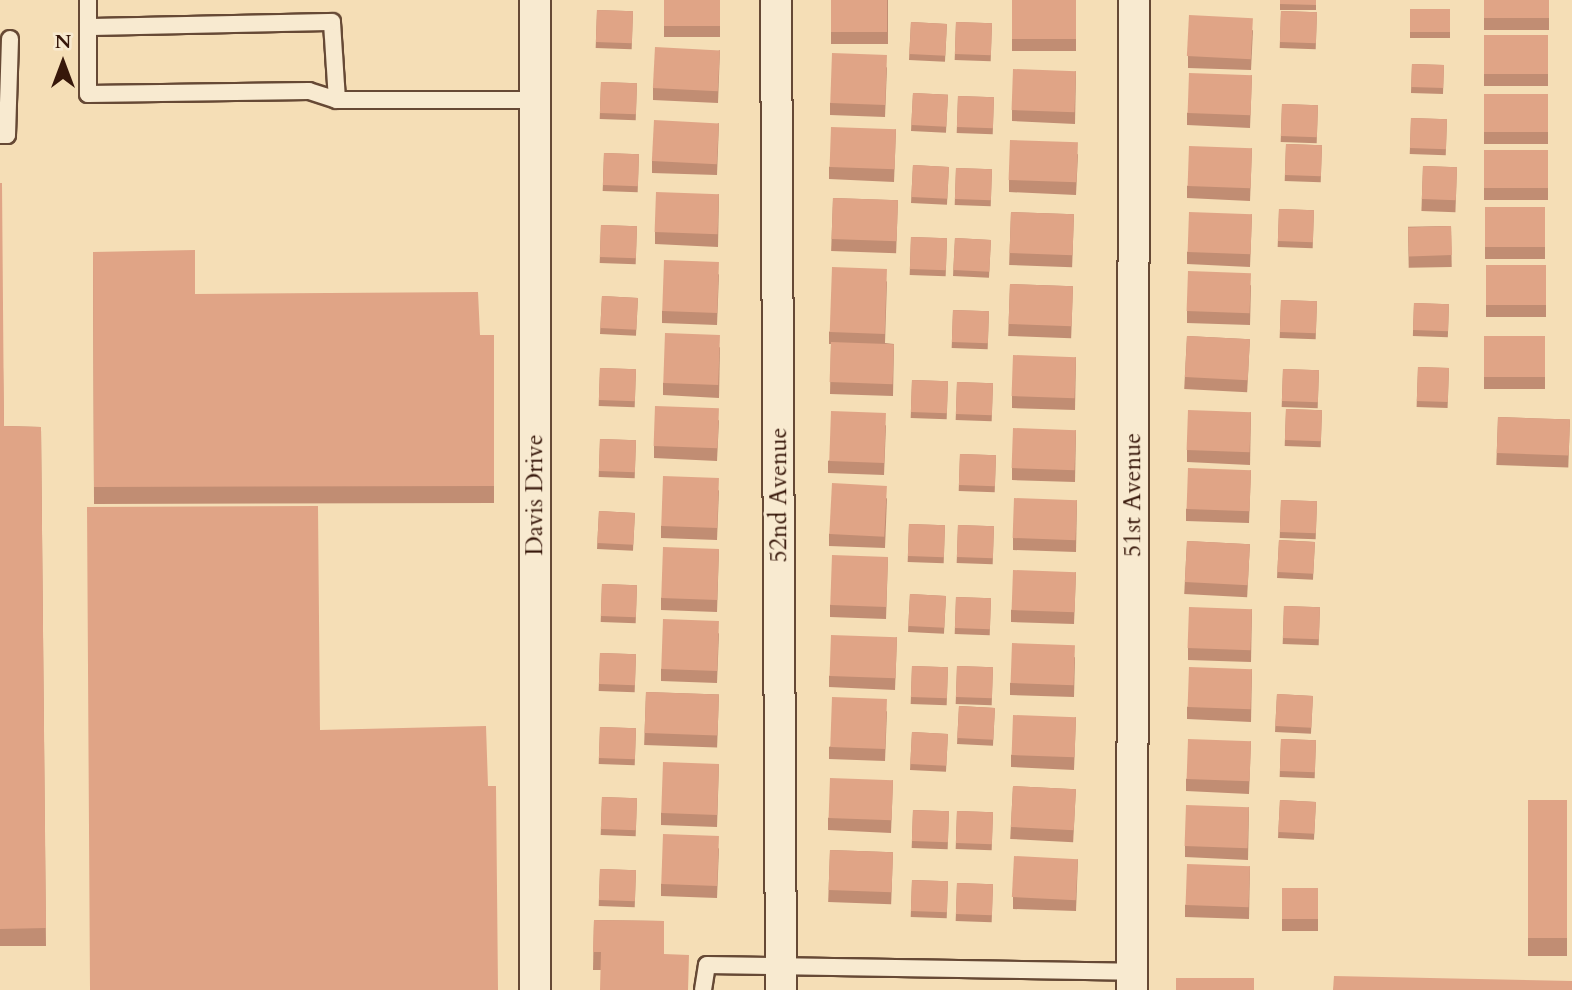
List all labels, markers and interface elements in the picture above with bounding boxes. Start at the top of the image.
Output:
north arrow [28,28,98,98]
text: N [55,29,71,55]
street label: 52nd Avenue [765,427,793,563]
street label: 51st Avenue [1119,433,1147,557]
street label: Davis Drive [521,434,549,556]

